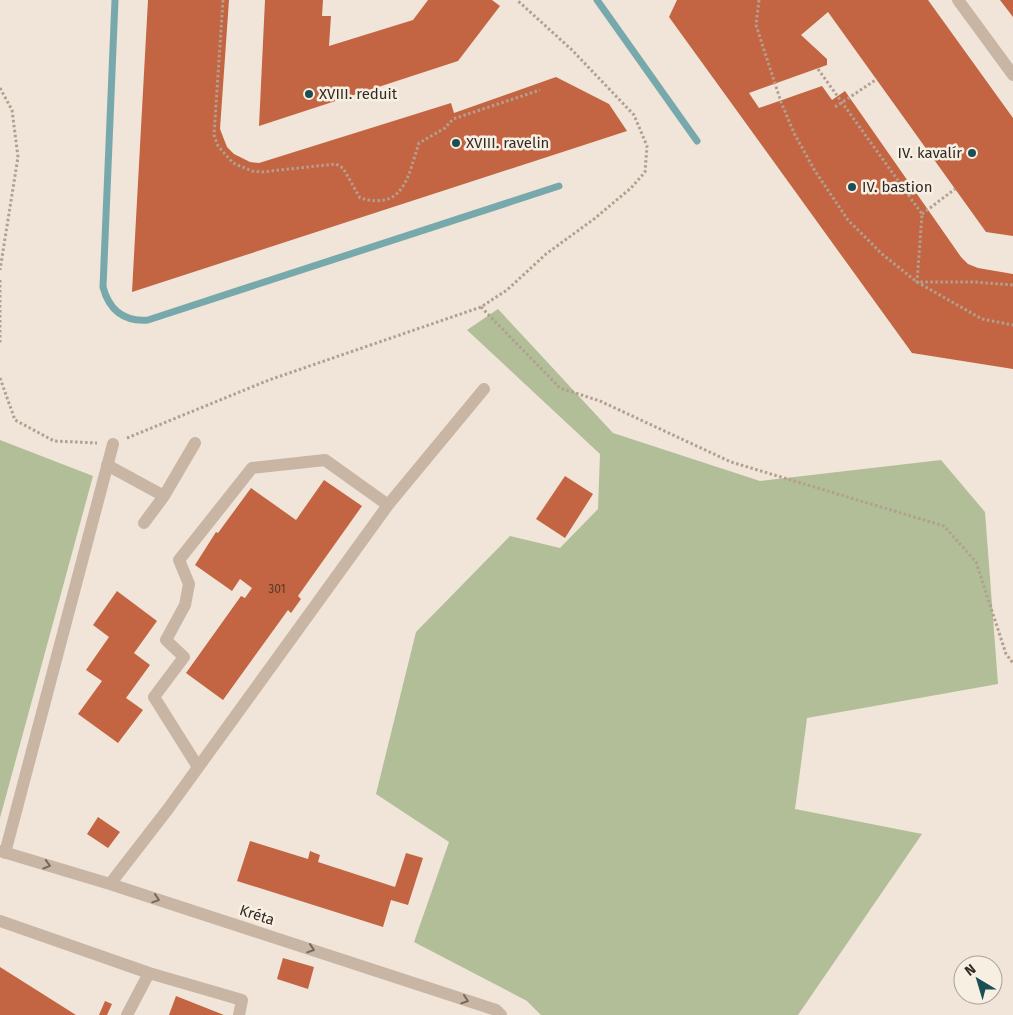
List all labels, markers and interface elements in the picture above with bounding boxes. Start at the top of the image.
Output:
place label: XVIII. reduit [319,85,398,103]
marker: XVIII. reduit [303,88,315,100]
place label: XVIII. ravelin [466,134,549,152]
marker: XVIII. ravelin [450,137,462,149]
place label: IV. kavalír [897,144,962,162]
marker: IV. kavalír [966,147,978,159]
place label: IV. bastion [862,178,933,196]
marker: IV. bastion [846,181,858,193]
house number: 301 [268,582,286,596]
one-way arrow [42,859,50,869]
one-way arrow [152,893,160,903]
street label: Kréta [237,901,277,929]
one-way arrow [306,944,315,954]
north arrow [953,955,1003,1005]
text: N [961,961,979,980]
one-way arrow [461,994,469,1004]

